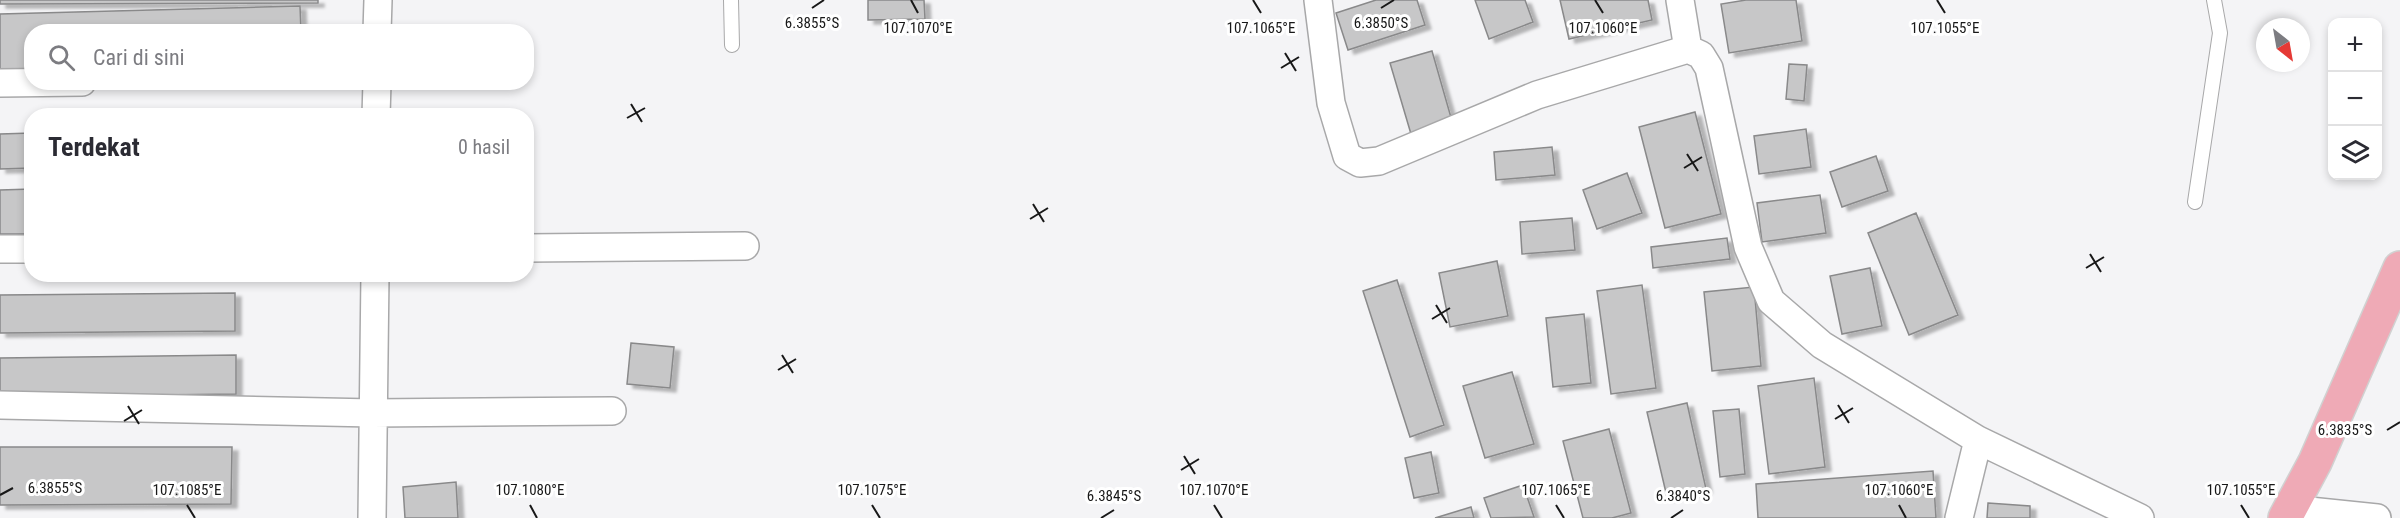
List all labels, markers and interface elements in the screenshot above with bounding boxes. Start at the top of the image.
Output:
text: 6.3855°S [785,14,839,32]
text: 6.3850°S [1354,14,1408,32]
north arrow [2256,18,2310,72]
map controls [2328,18,2382,180]
button: + [2328,18,2382,72]
text: 107.1070°E [884,19,952,37]
text: 107.1065°E [1227,19,1295,37]
text: 107.1060°E [1569,19,1637,37]
text: 107.1055°E [1911,19,1979,37]
search box [24,24,534,90]
icon: search [45,41,78,74]
text: Cari di sini [93,45,185,70]
button: − [2328,72,2382,126]
button: layers [2328,126,2382,180]
text: Terdekat [48,132,140,162]
text: 0 hasil [458,135,510,159]
text: 6.3835°S [2318,421,2372,439]
text: 6.3855°S [28,479,82,497]
text: 107.1085°E [153,481,221,499]
text: 107.1080°E [496,481,564,499]
text: 107.1075°E [838,481,906,499]
text: 107.1070°E [1180,481,1248,499]
text: 107.1065°E [1522,481,1590,499]
text: 107.1060°E [1865,481,1933,499]
text: 107.1055°E [2207,481,2275,499]
text: 6.3845°S [1087,487,1141,505]
text: 6.3840°S [1656,487,1710,505]

